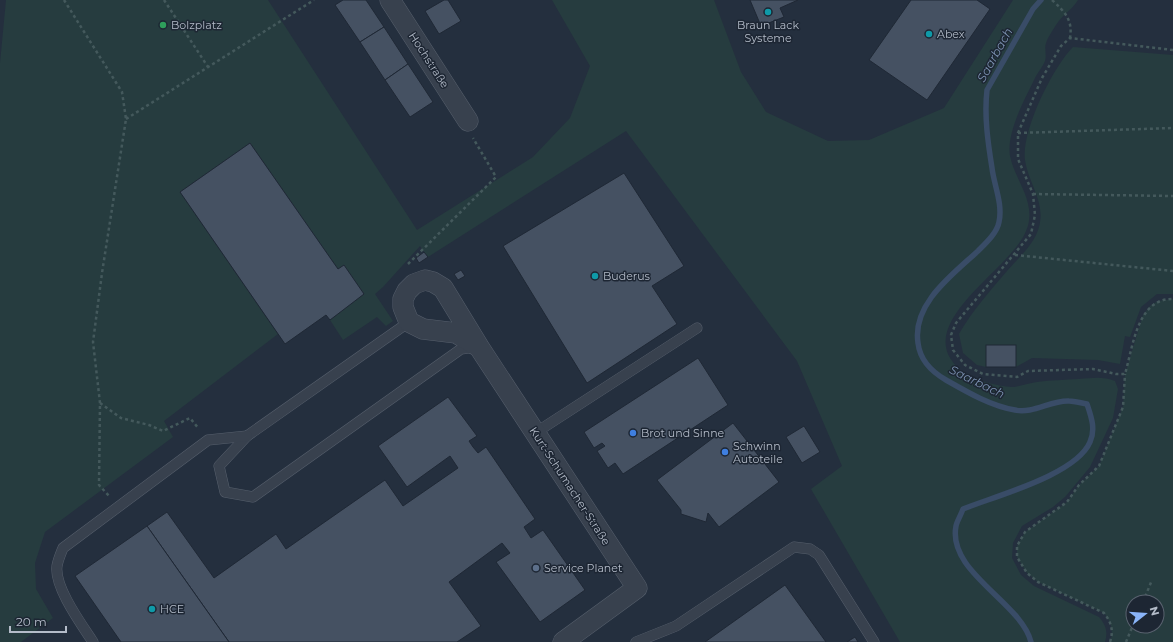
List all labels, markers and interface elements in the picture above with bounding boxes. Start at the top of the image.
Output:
marker: Braun Lack Systeme [763,7,773,17]
place label: Bolzplatz [171,18,222,32]
place label: Braun Lack Systeme [737,18,799,45]
marker: Bolzplatz [158,20,168,30]
water label: Saarbach [974,25,1016,84]
place label: Abex [937,27,965,41]
street label: Hochstraße [406,29,452,91]
marker: Abex [924,29,934,39]
place label: Buderus [603,269,651,283]
marker: Buderus [590,271,600,281]
water label: Saarbach [947,362,1007,401]
street label: Kurt-Schumacher-Straße [527,424,614,548]
place label: Brot und Sinne [641,426,725,440]
marker: Brot und Sinne [628,428,638,438]
place label: Schwinn Autoteile [733,439,783,466]
marker: Schwinn Autoteile [720,447,730,457]
place label: Service Planet [544,561,623,575]
marker: Service Planet [531,563,541,573]
north arrow [1125,594,1165,634]
place label: HCE [160,602,184,616]
marker: HCE [147,604,157,614]
text: N [1147,605,1163,617]
scale bar [10,608,66,634]
text: 20 m [16,614,47,629]

